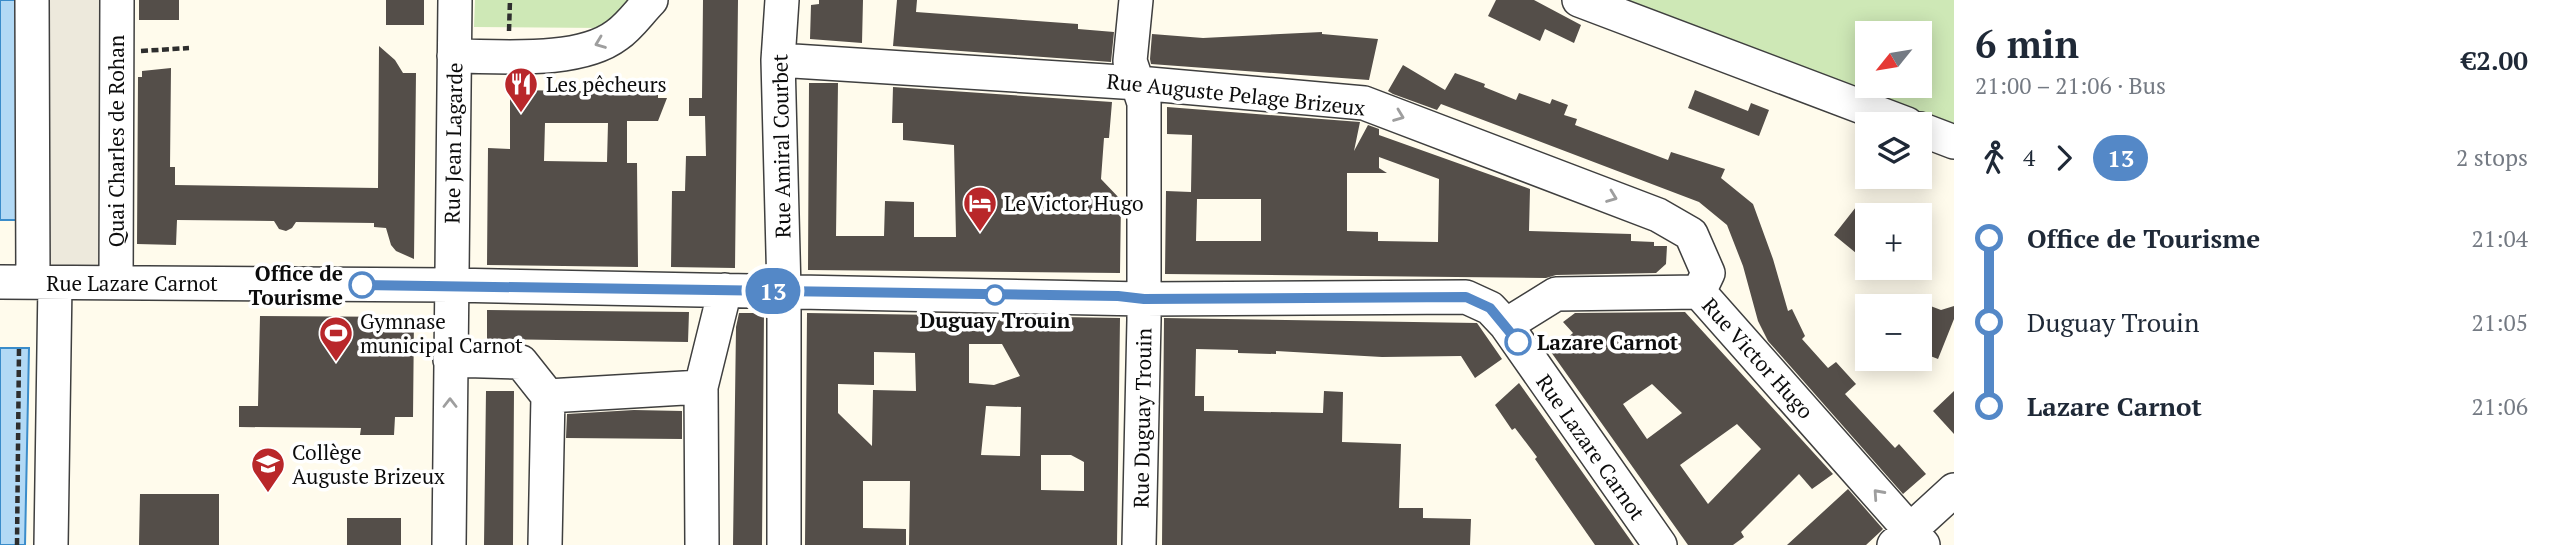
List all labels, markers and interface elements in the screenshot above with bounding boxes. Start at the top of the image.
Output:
text: 6 min [1975,19,2079,69]
north arrow [1855,21,1932,98]
map controls [1855,21,1932,371]
street label: Quai Charles de Rohan [102,34,130,247]
one-way arrow [594,35,606,49]
text: €2.00 [2462,43,2528,77]
street label: Rue Amiral Courbet [765,54,797,238]
street label: Rue Jean Lagarde [438,62,468,224]
restaurant icon: Les pêcheurs [502,65,540,114]
street label: Rue Auguste Pelage Brizeux [1105,67,1367,122]
place label: Les pêcheurs [546,70,667,98]
text: 21:00 – 21:06 · Bus [1975,70,2166,101]
one-way arrow [1393,108,1405,122]
button: layers [1855,112,1932,189]
icon: walk [1975,139,2013,177]
icon: forward [2045,139,2083,177]
text: 4 [2023,142,2035,173]
text: 13 [2107,142,2134,174]
text: 2 stops [2456,142,2528,173]
hotel icon: Le Victor Hugo [961,184,999,233]
place label: Le Victor Hugo [1004,189,1144,217]
one-way arrow [1605,189,1617,203]
button: + [1855,203,1932,280]
text: Office de Tourisme [2027,221,2260,255]
text: 21:04 [2471,223,2528,254]
place label: Office de Tourisme [248,259,343,311]
line badge: 13 [742,268,804,314]
street label: Rue Lazare Carnot [46,269,218,297]
marker: Office de Tourisme [349,272,375,298]
text: 13 [759,275,787,307]
marker: Duguay Trouin [985,285,1005,305]
street label: Rue Victor Hugo [1696,292,1820,424]
button: − [1855,294,1932,371]
text: Duguay Trouin [2027,305,2199,339]
place label: Duguay Trouin [920,306,1071,334]
place label: Gymnase municipal Carnot [360,307,523,359]
text: 21:05 [2471,307,2528,338]
sports icon: Gymnase municipal Carnot [317,314,355,363]
street label: Rue Duguay Trouin [1126,327,1158,508]
place label: Lazare Carnot [1537,328,1679,356]
marker: Lazare Carnot [1505,329,1531,355]
street label: Rue Lazare Carnot [1530,369,1652,526]
text: Lazare Carnot [2027,389,2202,423]
text: 21:06 [2471,391,2528,422]
one-way arrow [442,398,458,408]
place label: Collège Auguste Brizeux [292,438,445,490]
school or university icon: Collège Auguste Brizeux [249,445,287,494]
one-way arrow [1874,489,1886,502]

